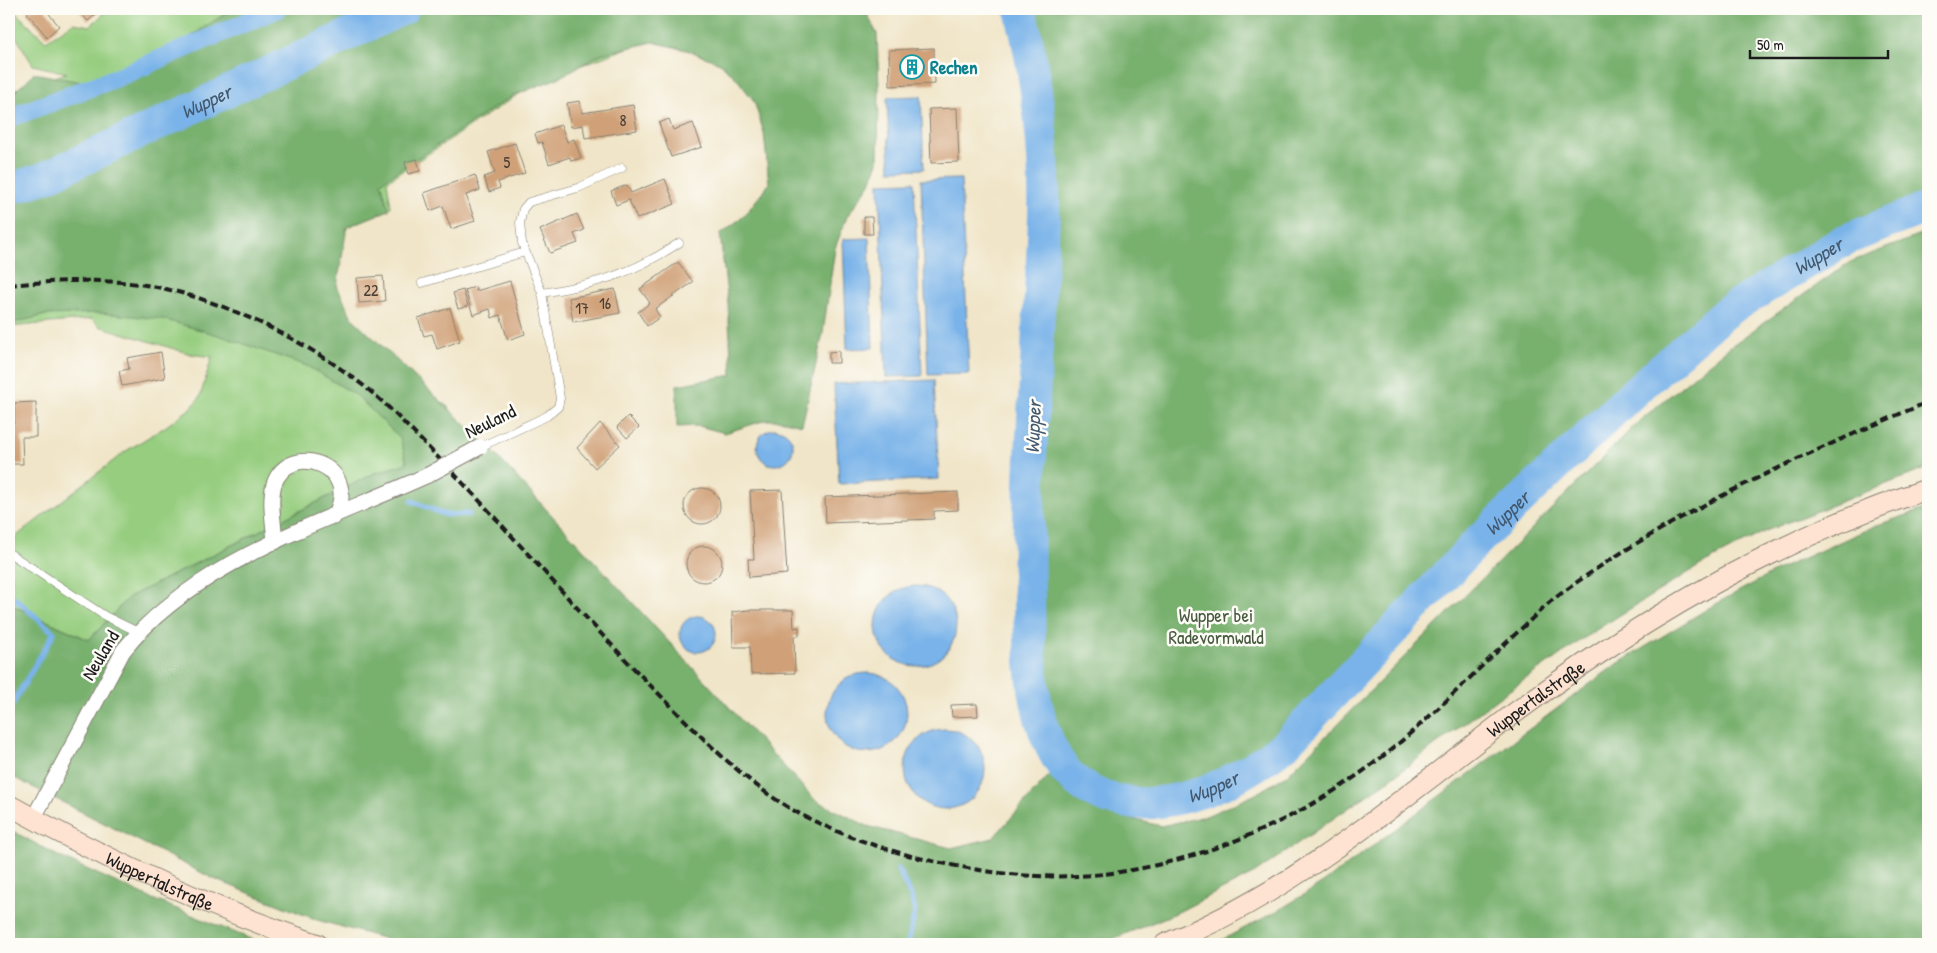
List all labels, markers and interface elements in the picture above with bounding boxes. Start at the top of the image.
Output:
scale bar [1750,28,1887,60]
text: 50 m [1757,34,1784,55]
building icon: Rechen [899,54,925,80]
place label: Rechen [930,54,978,80]
water label: Wupper [176,77,238,125]
house number: 8 [620,109,627,131]
house number: 5 [504,151,511,173]
water label: Wupper [1788,229,1850,281]
house number: 22 [364,279,379,301]
house number: 16 [599,292,611,314]
house number: 17 [575,297,589,319]
street label: Neuland [460,397,520,444]
water label: Wupper [1018,398,1048,454]
water label: Wupper [1478,483,1537,541]
park label: Wupper bei Radevormwald [1168,602,1264,650]
street label: Neuland [75,625,125,685]
street label: Wuppertalstraße [1481,654,1590,743]
water label: Wupper [1184,763,1245,809]
street label: Wuppertalstraße [102,845,218,917]

